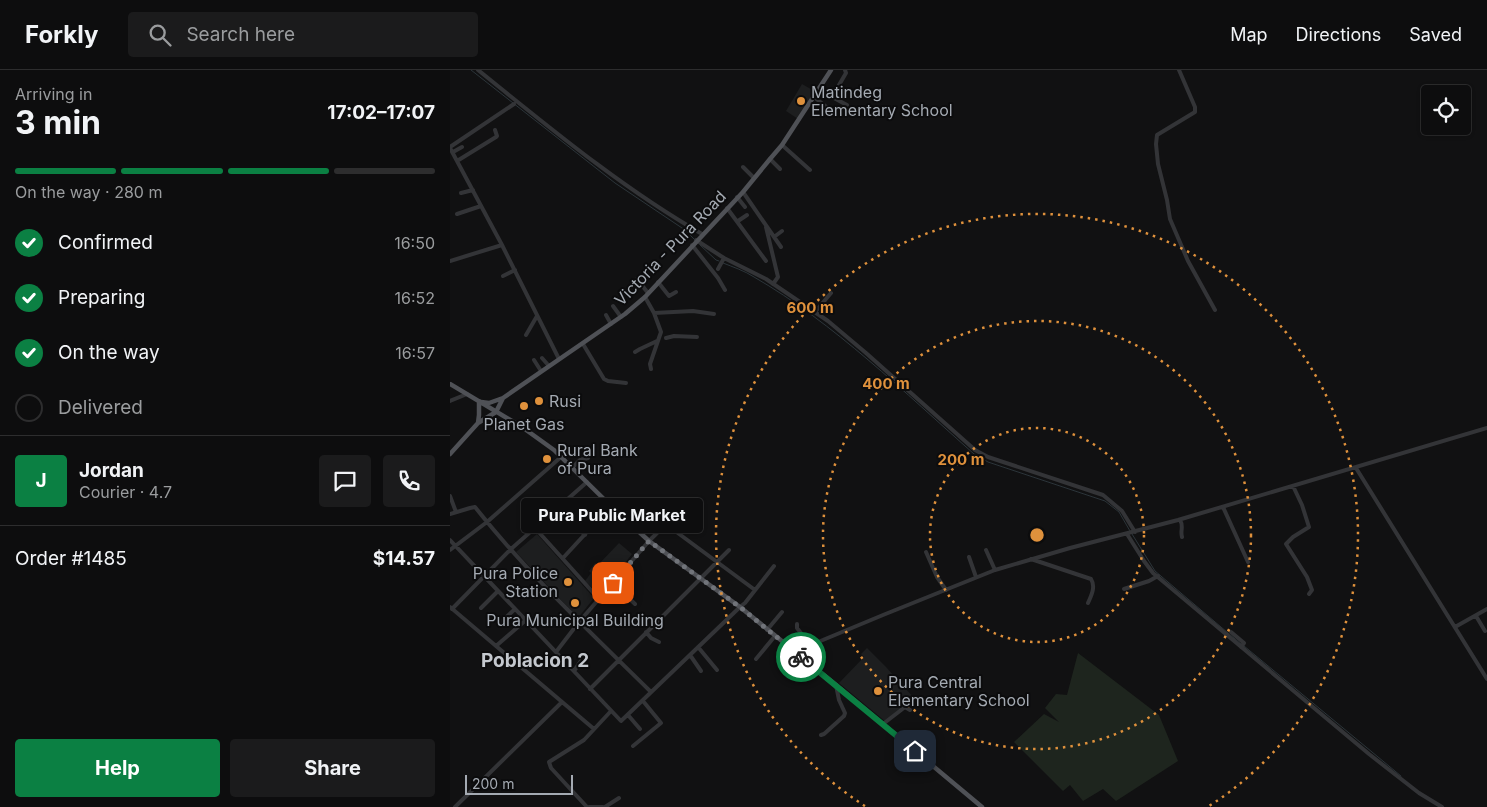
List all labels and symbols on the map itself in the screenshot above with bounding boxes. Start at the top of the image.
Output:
place label: Matindeg Elementary School [811,82,953,120]
marker: Matindeg Elementary School [795,95,807,107]
street label: Victoria - Pura Road [610,186,730,310]
text: 600 m [786,298,834,317]
text: 400 m [862,374,910,393]
place label: Rusi [549,391,581,411]
marker: Rusi [533,395,545,407]
marker: Planet Gas [518,400,530,412]
place label: Planet Gas [484,414,564,434]
place label: Rural Bank of Pura [557,440,638,478]
text: 200 m [938,450,984,469]
marker: Rural Bank of Pura [541,453,553,465]
callout: Pura Public Market [522,498,704,533]
centre of rings [1028,526,1046,544]
pin [592,562,634,604]
place label: Pura Police Station [473,563,558,601]
marker: Pura Police Station [562,576,574,588]
marker: Pura Municipal Building [569,597,581,609]
place label: Pura Municipal Building [486,610,664,630]
courier [776,632,826,682]
district label: Poblacion 2 [481,649,589,672]
place label: Pura Central Elementary School [888,672,1030,710]
marker: Pura Central Elementary School [872,685,884,697]
pin [894,730,936,772]
scale bar [465,772,572,795]

